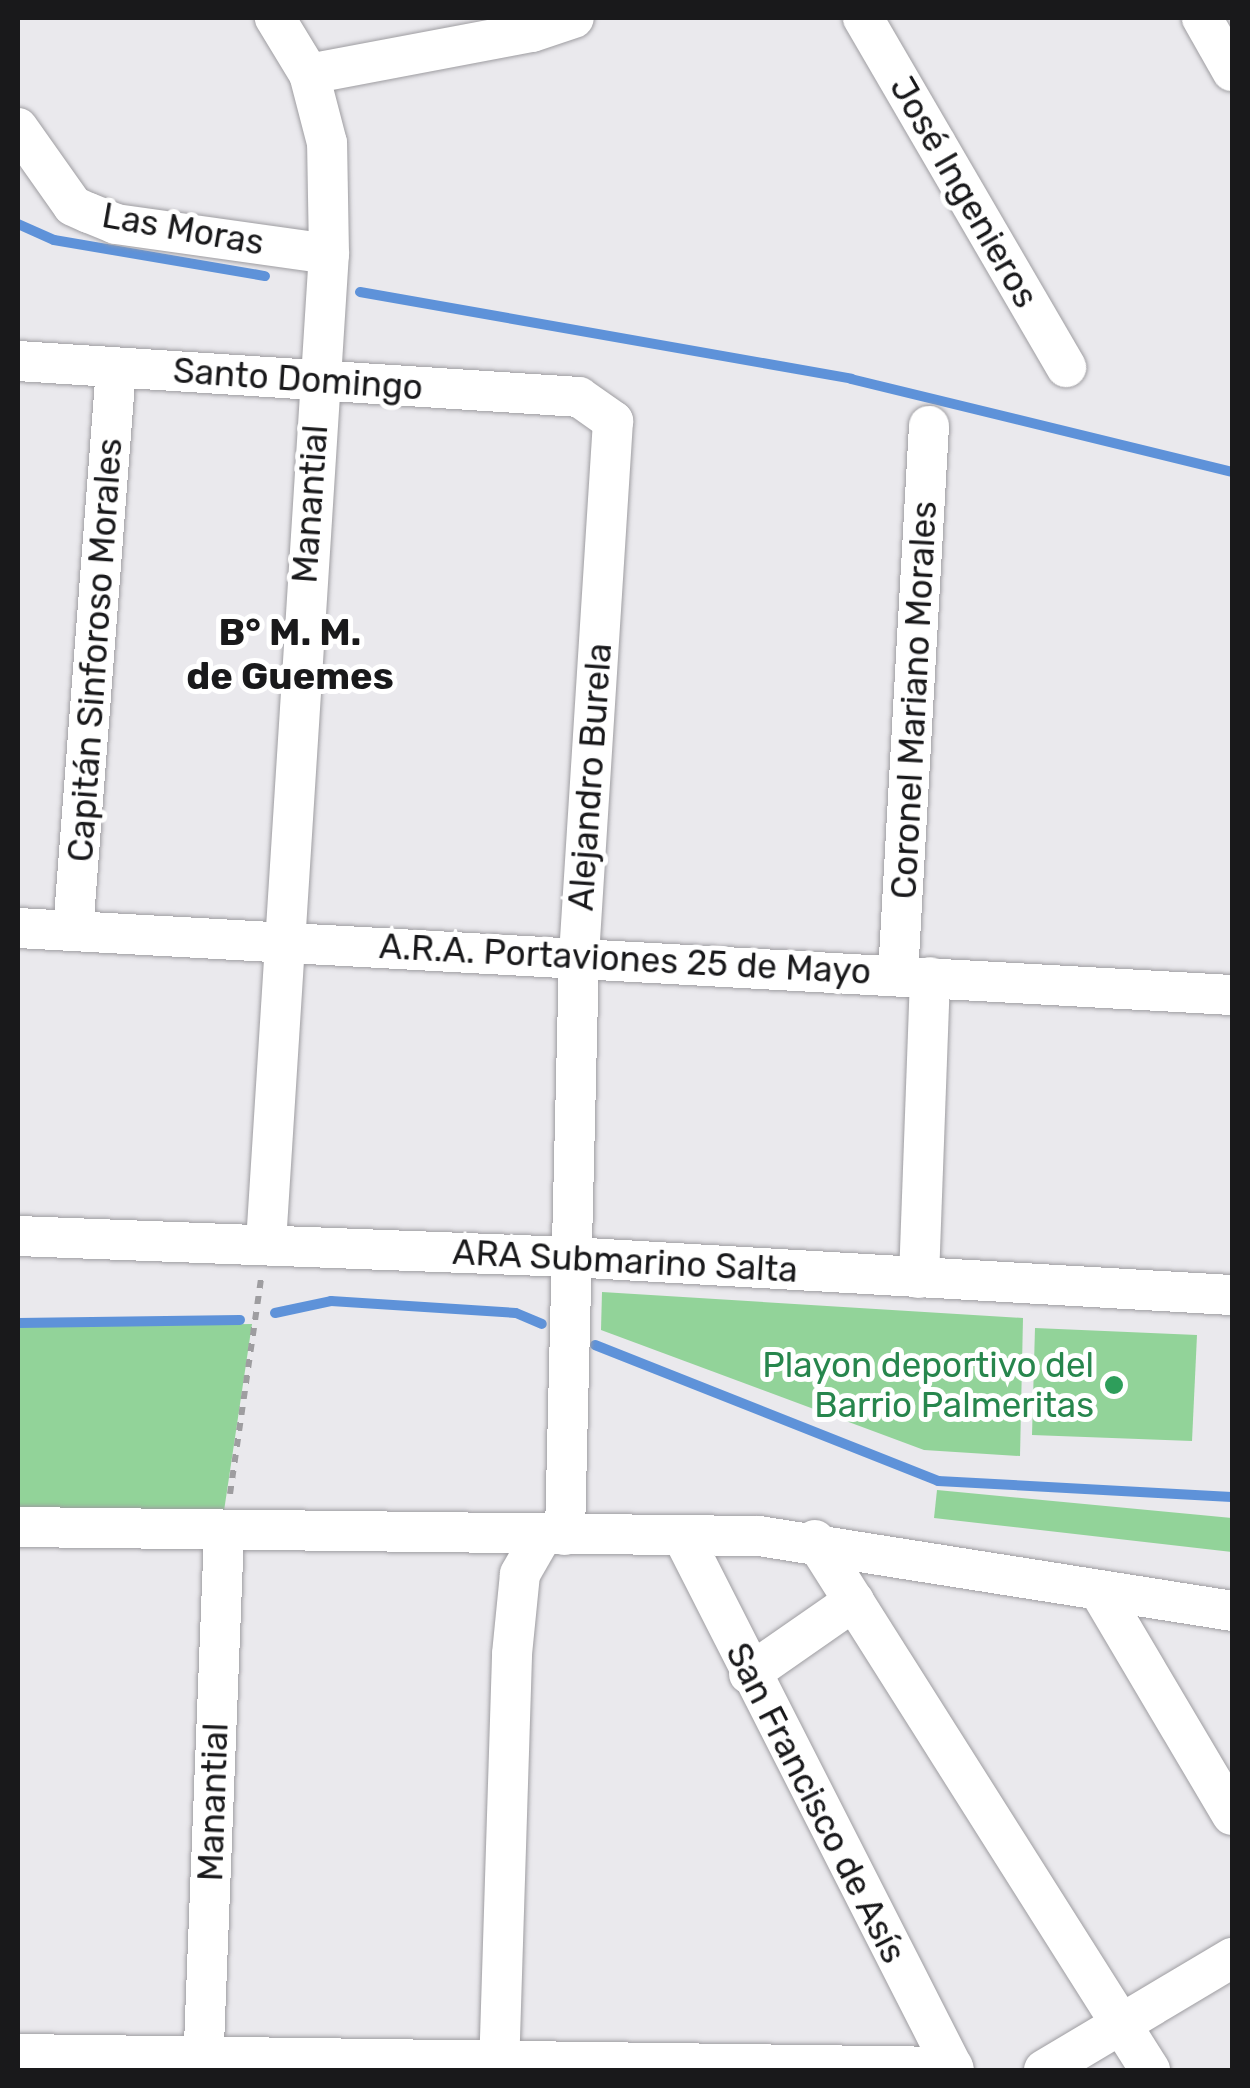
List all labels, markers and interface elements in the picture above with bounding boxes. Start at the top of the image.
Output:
street label: José Ingenieros [881,69,1047,315]
street label: Las Moras [99,194,267,264]
street label: Santo Domingo [172,349,424,409]
street label: Manantial [284,423,336,585]
street label: Capitán Sinforoso Morales [59,437,131,863]
street label: Coronel Mariano Morales [883,500,945,900]
district label: B° M. M. de Guemes [186,610,394,699]
street label: Alejandro Burela [560,642,620,912]
street label: A.R.A. Portaviones 25 de Mayo [378,925,872,993]
street label: ARA Submarino Salta [451,1231,799,1291]
place label: Playon deportivo del Barrio Palmeritas [762,1344,1094,1426]
marker: Playon deportivo del Barrio Palmeritas [1103,1374,1125,1396]
street label: San Francisco de Asís [717,1635,915,1971]
street label: Manantial [189,1722,237,1882]

